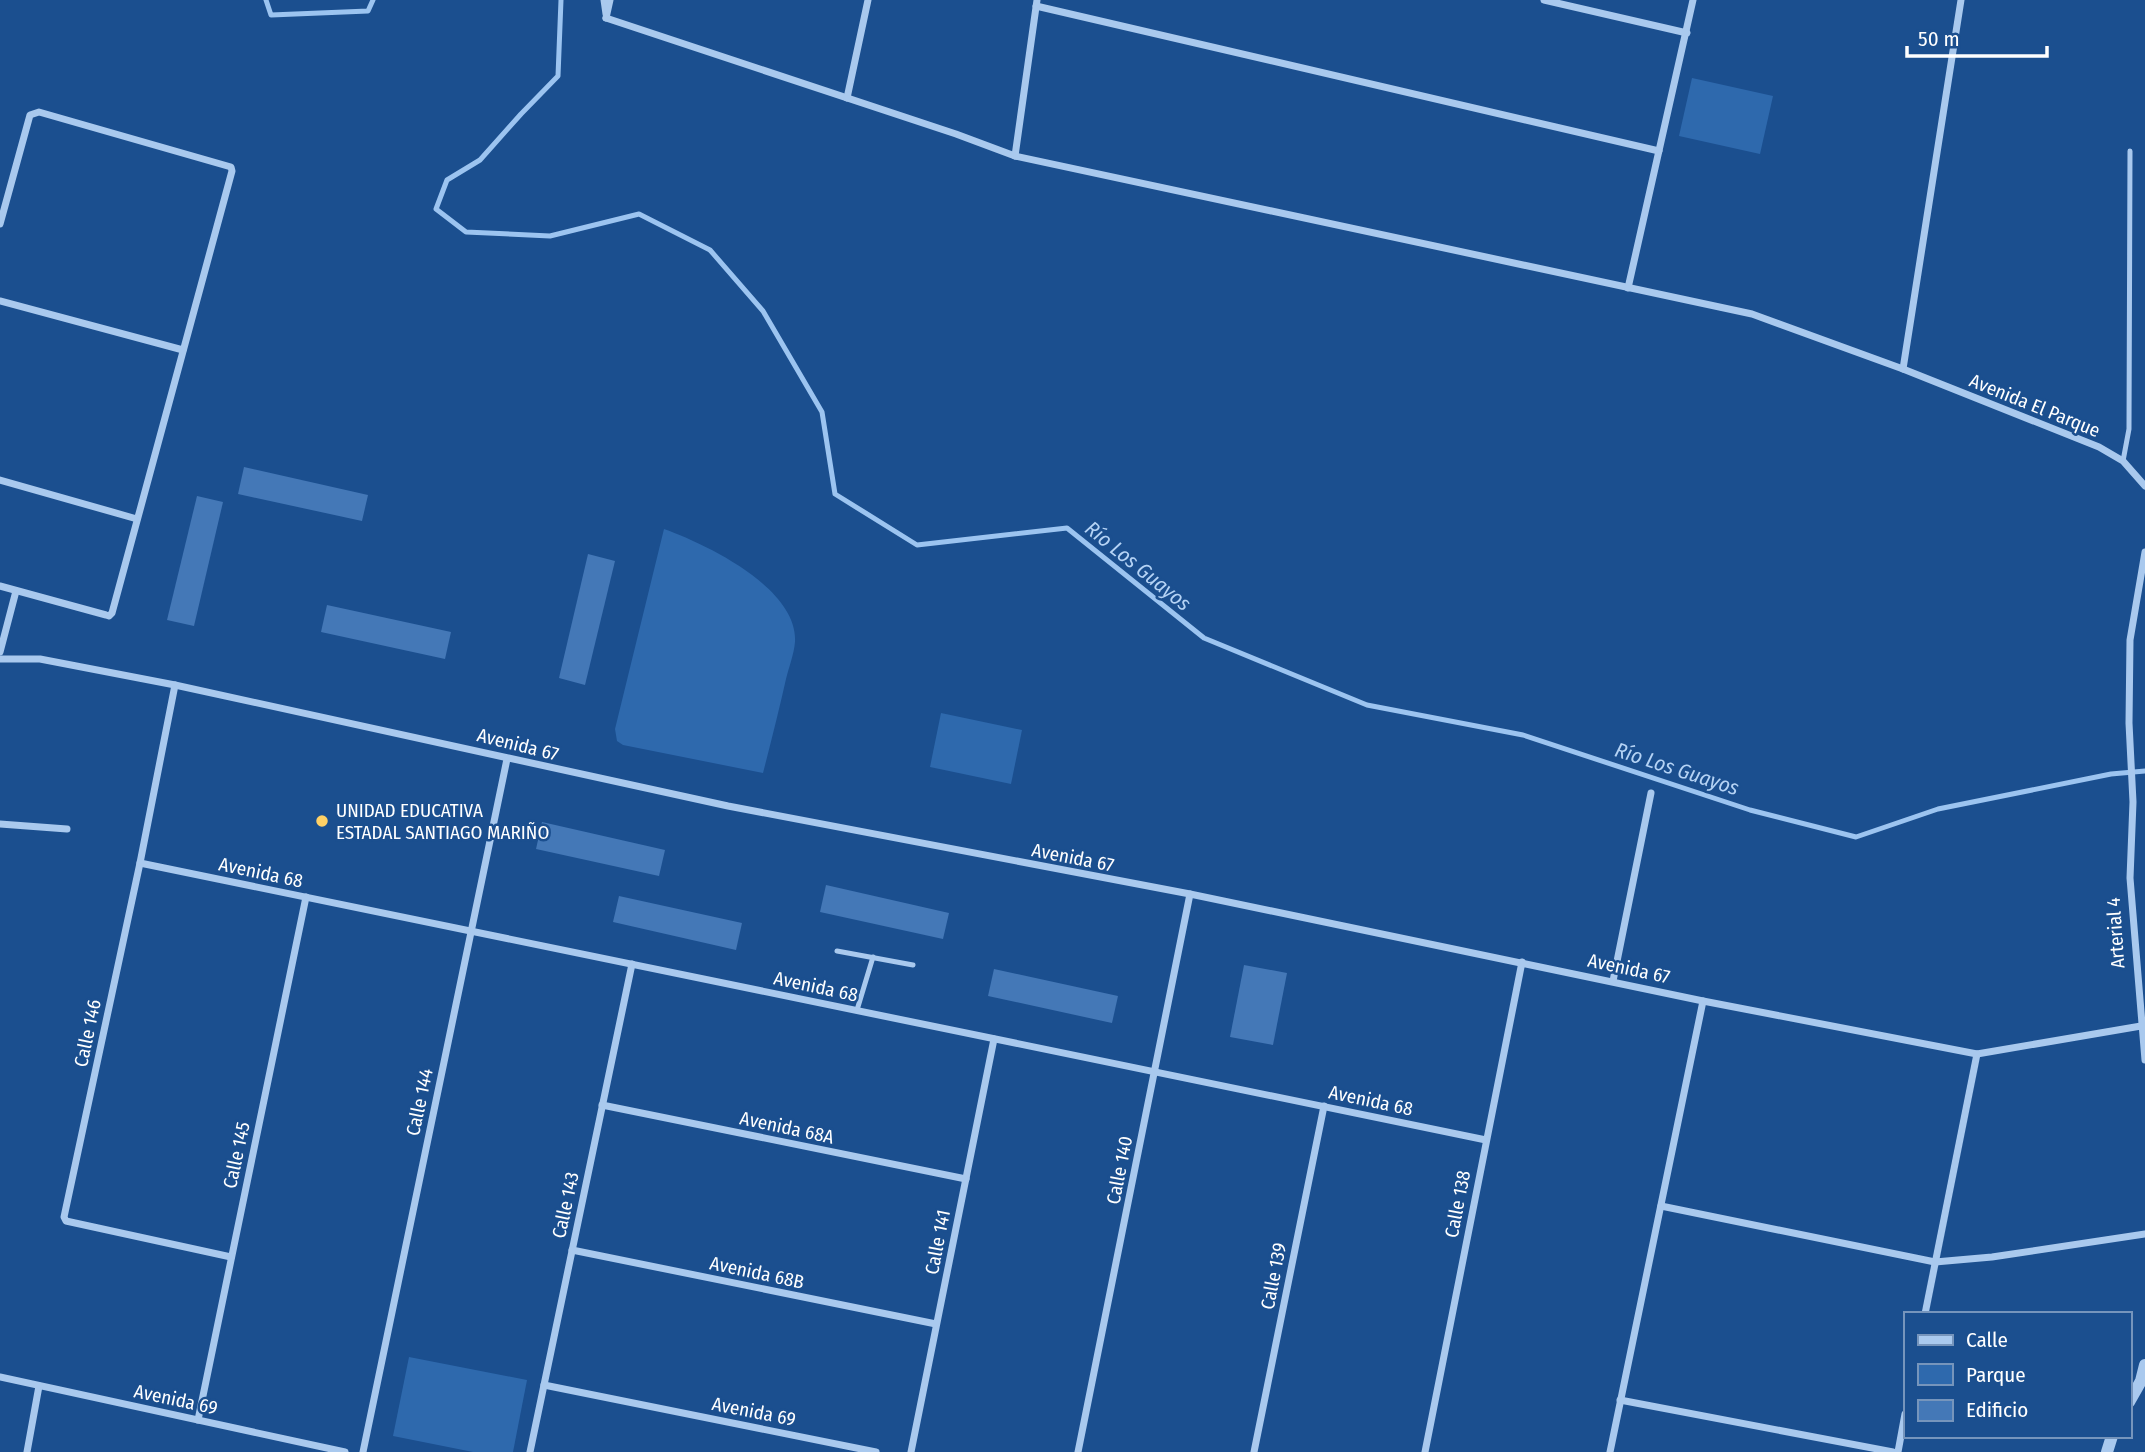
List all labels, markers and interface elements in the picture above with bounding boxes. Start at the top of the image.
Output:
scale bar [1907,14,2047,58]
text: 50 m [1918,26,1960,52]
street label: Avenida El Parque [1966,369,2103,442]
water label: Río Los Guayos [1080,515,1196,617]
street label: Avenida 67 [475,723,561,766]
water label: Río Los Guayos [1612,737,1742,801]
place label: UNIDAD EDUCATIVA ESTADAL SANTIAGO MARIÑO [336,799,549,844]
marker: UNIDAD EDUCATIVA ESTADAL SANTIAGO MARIÑO [314,813,330,829]
street label: Avenida 67 [1030,838,1116,877]
street label: Avenida 68 [217,852,305,893]
street label: Arterial 4 [2102,897,2129,969]
street label: Avenida 67 [1586,949,1672,988]
street label: Avenida 68 [772,966,860,1007]
street label: Calle 146 [69,997,106,1069]
street label: Calle 144 [401,1066,438,1138]
street label: Avenida 68 [1327,1080,1415,1121]
street label: Avenida 68A [738,1106,836,1149]
street label: Calle 145 [218,1120,255,1191]
street label: Calle 140 [1102,1134,1137,1206]
street label: Calle 138 [1440,1169,1475,1240]
street label: Calle 143 [547,1170,584,1240]
street label: Calle 141 [920,1208,955,1276]
street label: Calle 139 [1256,1241,1291,1311]
street label: Avenida 68B [708,1251,806,1294]
legend [1904,1312,2131,1438]
text: Calle [1966,1327,2008,1353]
text: Parque [1966,1362,2026,1388]
street label: Avenida 69 [132,1379,220,1420]
street label: Avenida 69 [710,1392,798,1431]
text: Edificio [1966,1397,2028,1423]

